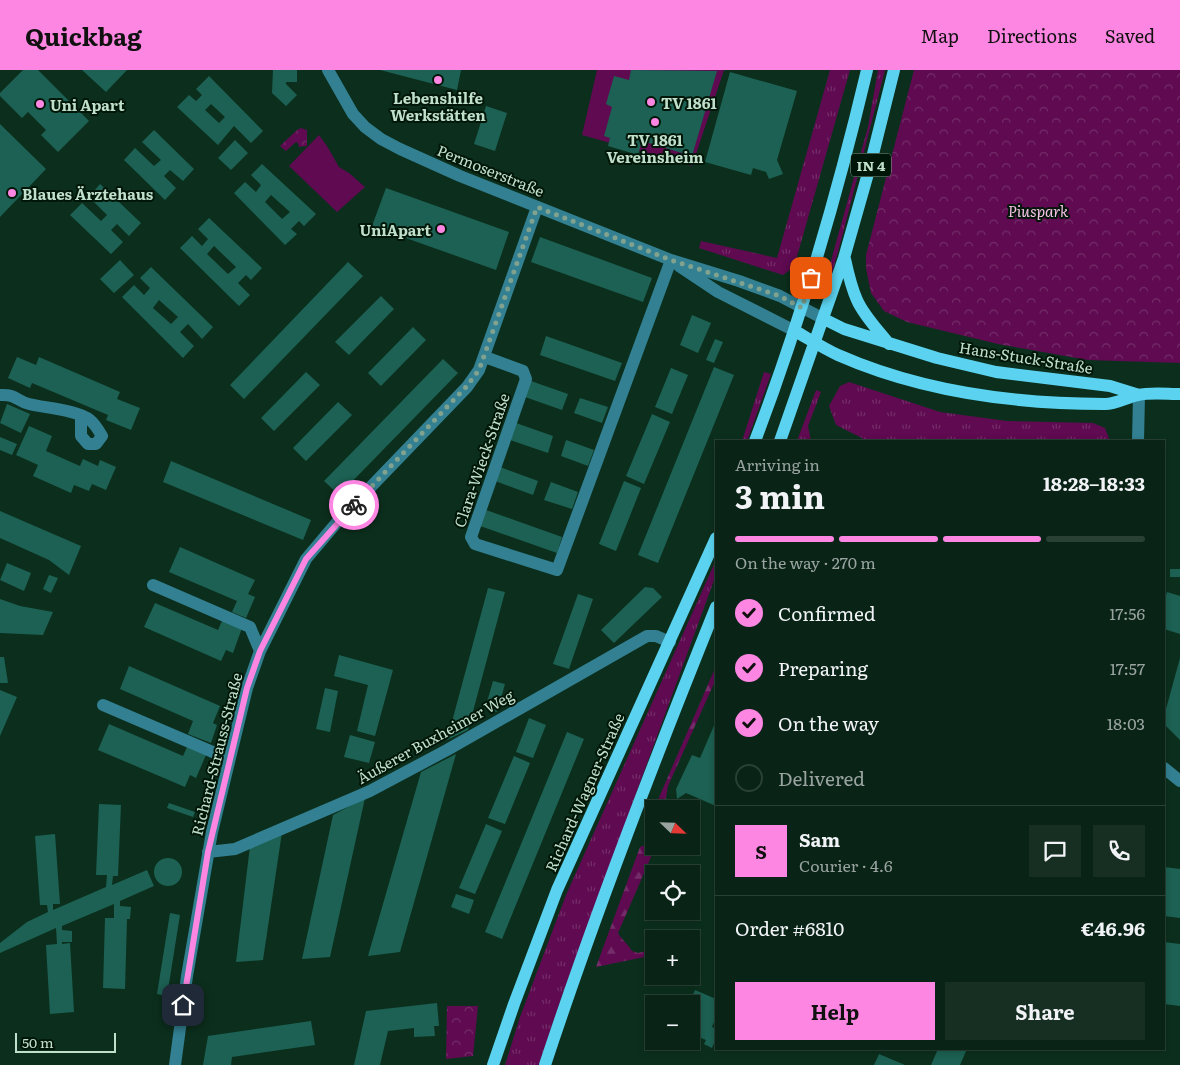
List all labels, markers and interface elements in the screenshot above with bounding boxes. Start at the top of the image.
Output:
text: Quickbag [25,18,142,53]
text: Map [921,22,959,49]
text: Directions [987,22,1077,49]
text: Saved [1105,22,1155,49]
marker: Lebenshilfe Werkstätten [432,74,444,86]
place label: Lebenshilfe Werkstätten [390,86,486,126]
place label: TV 1861 [661,91,717,114]
place label: Uni Apart [50,93,125,116]
marker: TV 1861 [645,96,657,108]
marker: Uni Apart [34,98,46,110]
marker: TV 1861 Vereinsheim [649,116,661,128]
place label: TV 1861 Vereinsheim [606,128,704,168]
street label: Permoserstraße [434,138,548,202]
road number: IN 4 [851,154,891,176]
place label: Blaues Ärztehaus [22,182,154,205]
marker: Blaues Ärztehaus [6,187,18,199]
park label: Piuspark [1008,199,1069,222]
place label: UniApart [359,218,431,241]
marker: UniApart [435,223,447,235]
pin [790,257,832,299]
icon: bag [797,264,825,292]
street label: Hans-Stuck-Straße [958,335,1095,379]
street label: Clara-Wieck-Straße [447,389,515,530]
text: Arriving in [735,452,820,476]
text: 18:28–18:33 [1043,469,1145,497]
text: 3 min [735,471,825,519]
courier [329,480,379,530]
icon: bike [340,491,368,519]
text: On the way · 270 m [735,550,876,574]
icon: check [735,599,763,627]
text: Confirmed [778,599,876,627]
text: 17:56 [1109,601,1145,625]
icon: check [735,654,763,682]
text: Preparing [778,654,868,682]
text: 17:57 [1110,656,1145,680]
street label: Richard-Strauss-Straße [185,670,247,838]
street label: Äußerer Buxheimer Weg [352,683,518,789]
street label: Richard-Wagner-Straße [539,709,630,875]
icon: check [735,709,763,737]
text: On the way [778,709,879,737]
text: 18:03 [1107,711,1145,735]
text: Delivered [778,764,865,792]
north arrow [645,800,700,855]
map controls [645,800,700,1050]
text: Sam [799,825,840,853]
button: chat [1029,825,1081,877]
button: phone [1093,825,1145,877]
text: S [755,837,767,865]
text: Courier · 4.6 [799,853,893,877]
button: locate [645,865,700,920]
text: Order #6810 [735,914,844,942]
text: €46.96 [1081,914,1145,942]
button: + [645,930,700,985]
button: Help [735,982,935,1040]
button: Share [945,982,1145,1040]
pin [162,984,204,1026]
icon: home [169,991,197,1019]
button: − [645,995,700,1050]
scale bar [15,1030,116,1053]
text: 50 m [22,1032,54,1052]

